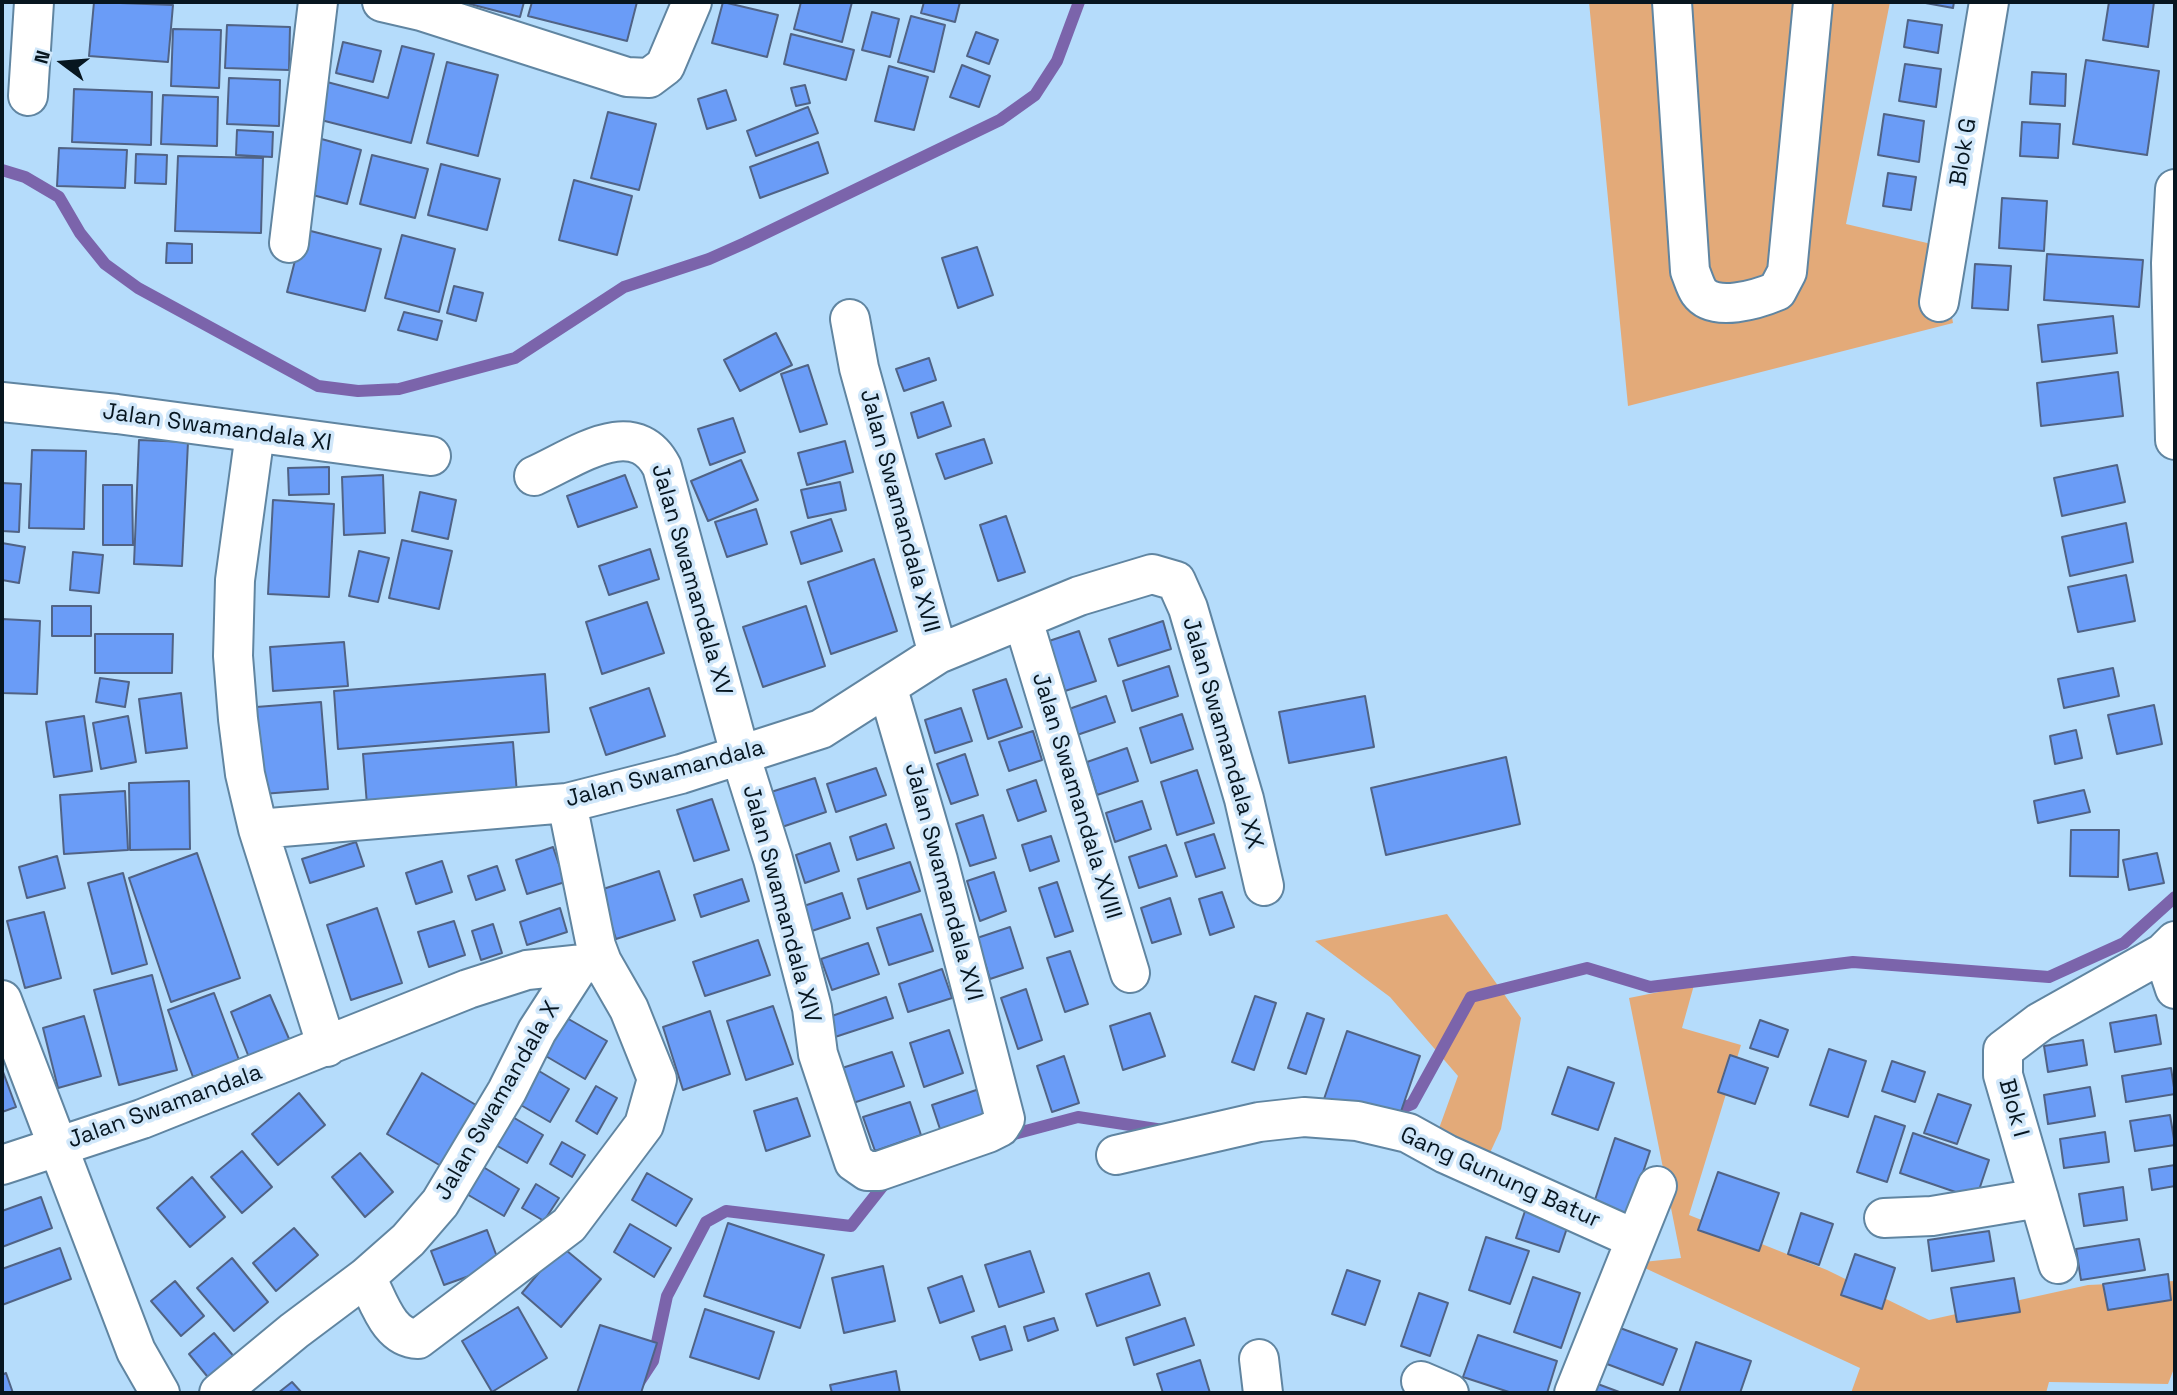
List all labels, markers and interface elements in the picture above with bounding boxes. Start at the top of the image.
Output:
north arrow [28,28,98,98]
text: N [29,48,56,67]
street label: Blok G [1945,116,1983,188]
street label: Jalan Swamandala XVII [853,386,945,636]
street label: Jalan Swamandala XI [101,398,333,458]
street label: Jalan Swamandala XV [645,461,737,699]
street label: Jalan Swamandala XX [1176,614,1268,852]
street label: Jalan Swamandala XVIII [1025,669,1127,923]
street label: Jalan Swamandala [563,734,767,814]
street label: Jalan Swamandala XVI [898,760,988,1004]
street label: Jalan Swamandala XIV [736,782,826,1026]
street label: Jalan Swamandala X [430,997,566,1205]
street label: Jalan Swamandala [64,1059,266,1155]
street label: Blok I [1992,1076,2034,1140]
street label: Gang Gunung Batur [1396,1121,1604,1235]

